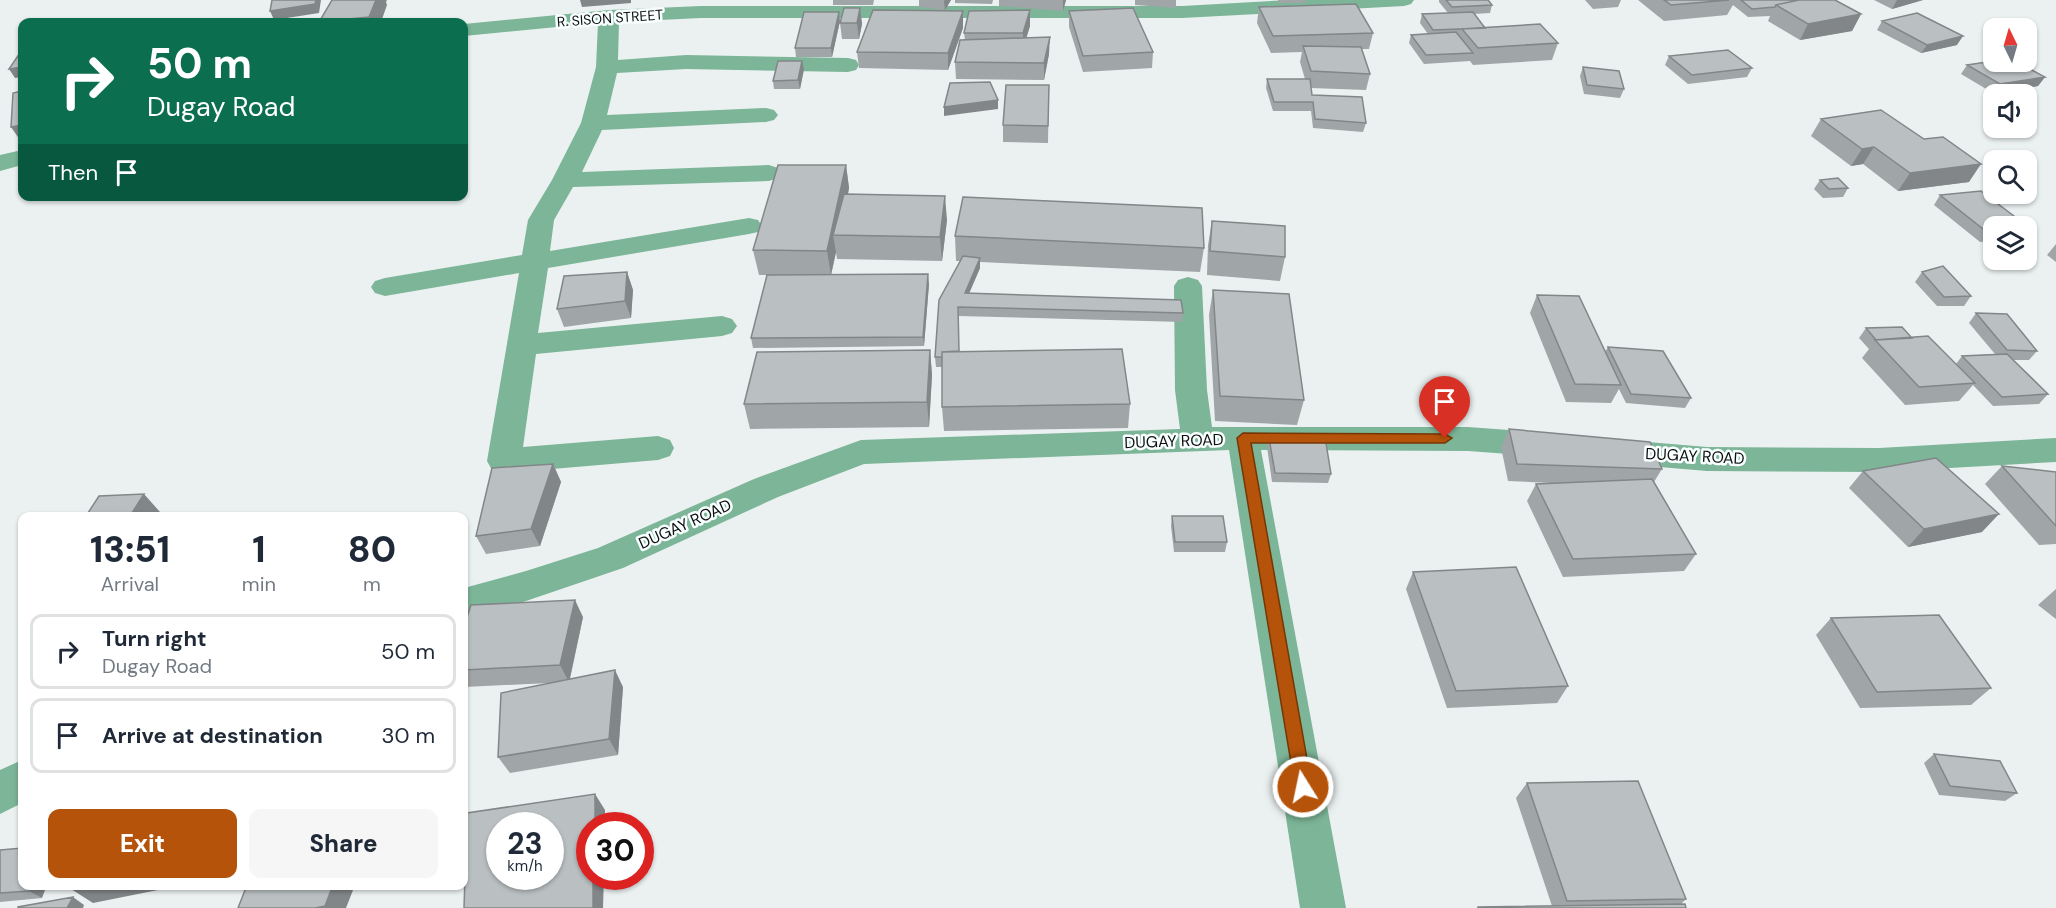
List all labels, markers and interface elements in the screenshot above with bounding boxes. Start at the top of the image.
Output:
street label: R. SISON STREET [556,5,664,31]
north arrow [1983,18,2037,72]
map controls [1983,18,2037,270]
text: 50 m [147,36,252,91]
icon: right [48,42,126,120]
button: sound [1983,84,2037,138]
text: Dugay Road [147,89,295,124]
button: search [1983,150,2037,204]
icon: arrive [110,156,143,189]
text: Then [48,158,98,187]
button: layers [1983,216,2037,270]
pin [1419,376,1470,438]
icon: arrive [1428,385,1461,418]
street label: DUGAY ROAD [1124,429,1224,453]
street label: DUGAY ROAD [1645,443,1745,469]
street label: DUGAY ROAD [635,494,735,554]
text: 13:51 [90,526,170,573]
text: 1 [252,526,266,573]
text: 80 [348,526,396,573]
text: Arrival [101,571,159,597]
text: min [242,571,276,597]
text: m [363,571,381,597]
text: Turn right [102,624,207,653]
icon: right [51,635,84,668]
text: 50 m [381,637,435,666]
text: Dugay Road [102,653,212,679]
icon: arrive [51,719,84,752]
text: Arrive at destination [102,721,323,750]
text: 30 m [381,721,435,750]
position arrow [1271,755,1335,819]
button: Exit [48,809,237,878]
button: Share [249,809,438,878]
speed limit sign: 30 [576,812,654,890]
text: 23 [507,824,543,863]
text: km/h [507,856,543,876]

